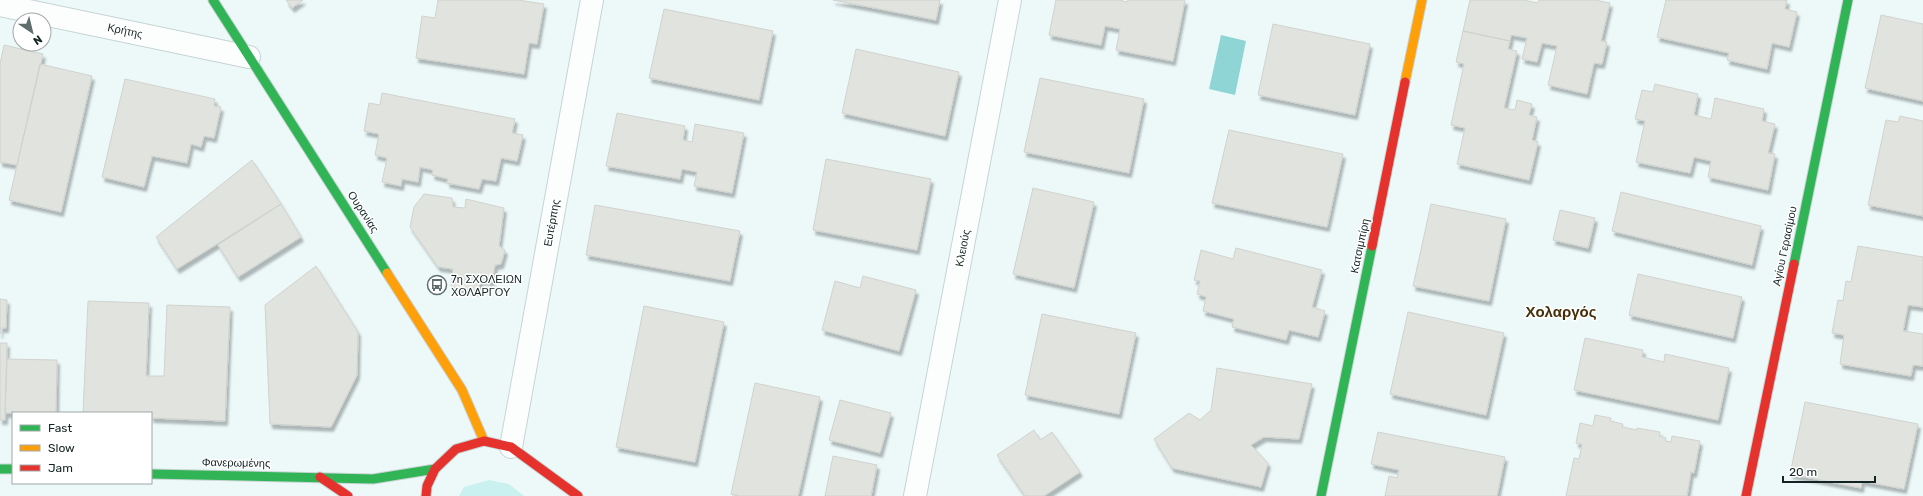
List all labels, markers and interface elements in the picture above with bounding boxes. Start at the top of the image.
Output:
north arrow [12,12,52,52]
street label: Κρήτης [106,21,144,41]
text: N [30,32,44,47]
street label: Ουρανίας [345,189,381,235]
street label: Ευτέρπης [541,198,563,248]
street label: Αγίου Γερασίμου [1770,205,1800,287]
street label: Κατσιμπίρη [1348,217,1372,275]
street label: Κλειούς [953,228,973,268]
place label: 7η ΣΧΟΛΕΙΩΝ ΧΟΛΑΡΓΟΥ [451,273,522,299]
bus stop icon: 7η ΣΧΟΛΕΙΩΝ ΧΟΛΑΡΓΟΥ [426,274,448,296]
district label: Χολαργός [1525,303,1597,321]
legend [12,412,152,484]
text: Fast [48,421,72,435]
text: Slow [48,441,75,455]
street label: Φανερωμένης [202,456,270,470]
scale bar [1783,458,1875,484]
text: Jam [48,461,73,475]
text: 20 m [1789,465,1817,479]

